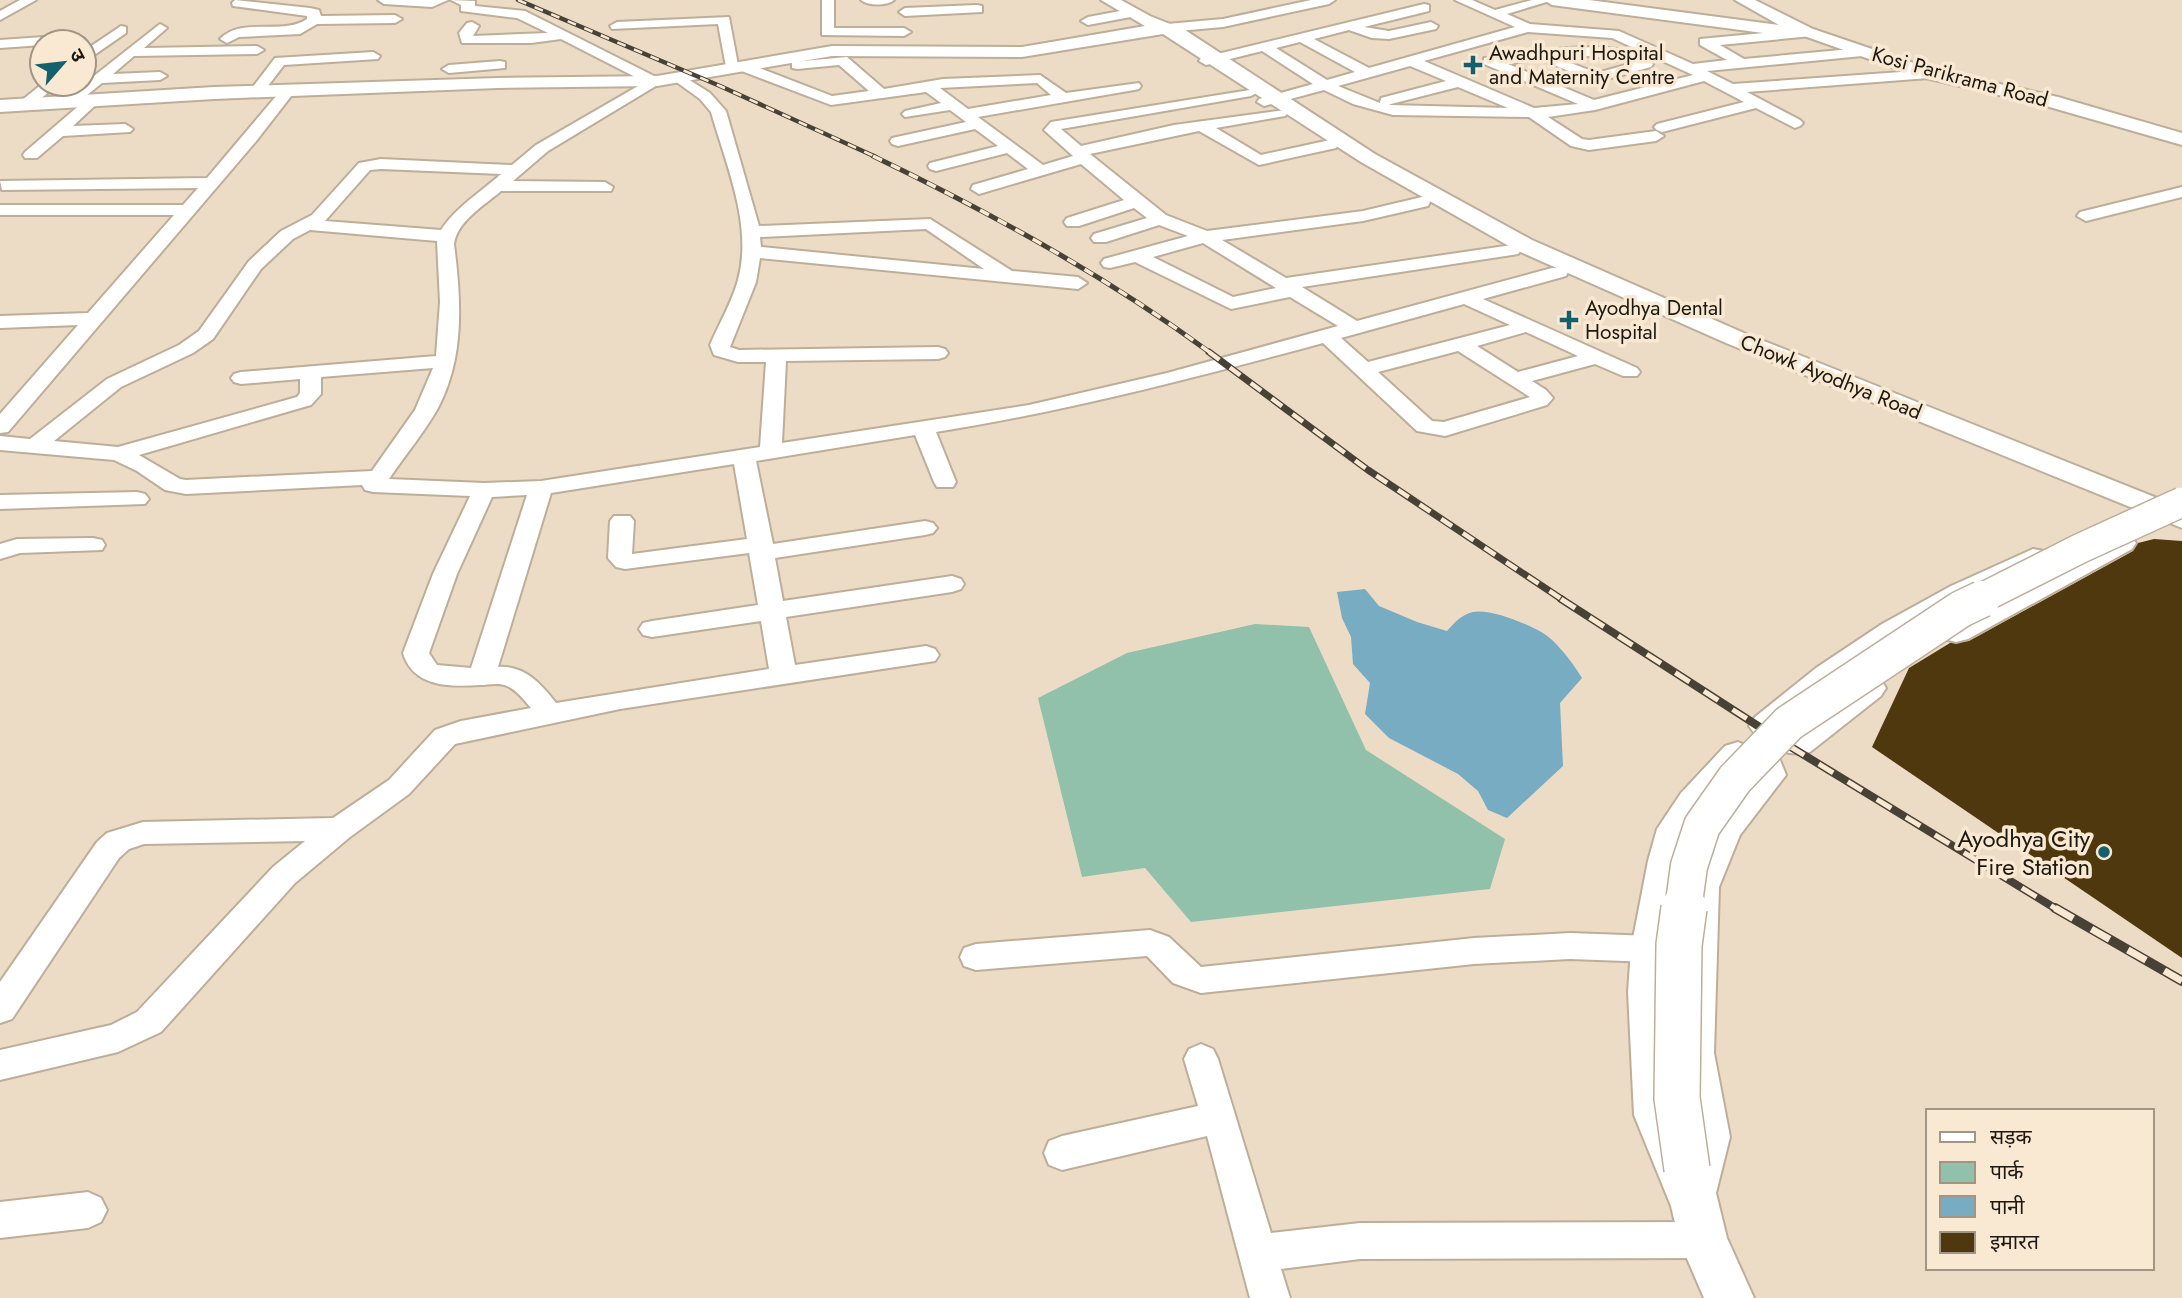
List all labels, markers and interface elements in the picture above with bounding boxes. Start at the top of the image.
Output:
north arrow [28,28,98,98]
place label: Awadhpuri Hospital and Maternity Centre [1489,38,1675,92]
street label: Kosi Parikrama Road [1869,39,2051,115]
text: उ [63,44,93,67]
marker: Awadhpuri Hospital and Maternity Centre [1463,55,1483,75]
place label: Ayodhya Dental Hospital [1585,293,1723,347]
marker: Ayodhya Dental Hospital [1559,310,1579,330]
street label: Chowk Ayodhya Road [1736,327,1926,427]
place label: Ayodhya City Fire Station [1958,821,2090,884]
marker: Ayodhya City Fire Station [2096,844,2112,860]
legend [1926,1109,2154,1270]
text: सड़क [1990,1122,2032,1152]
text: पार्क [1990,1157,2024,1187]
text: पानी [1990,1192,2025,1222]
text: इमारत [1990,1227,2040,1257]

